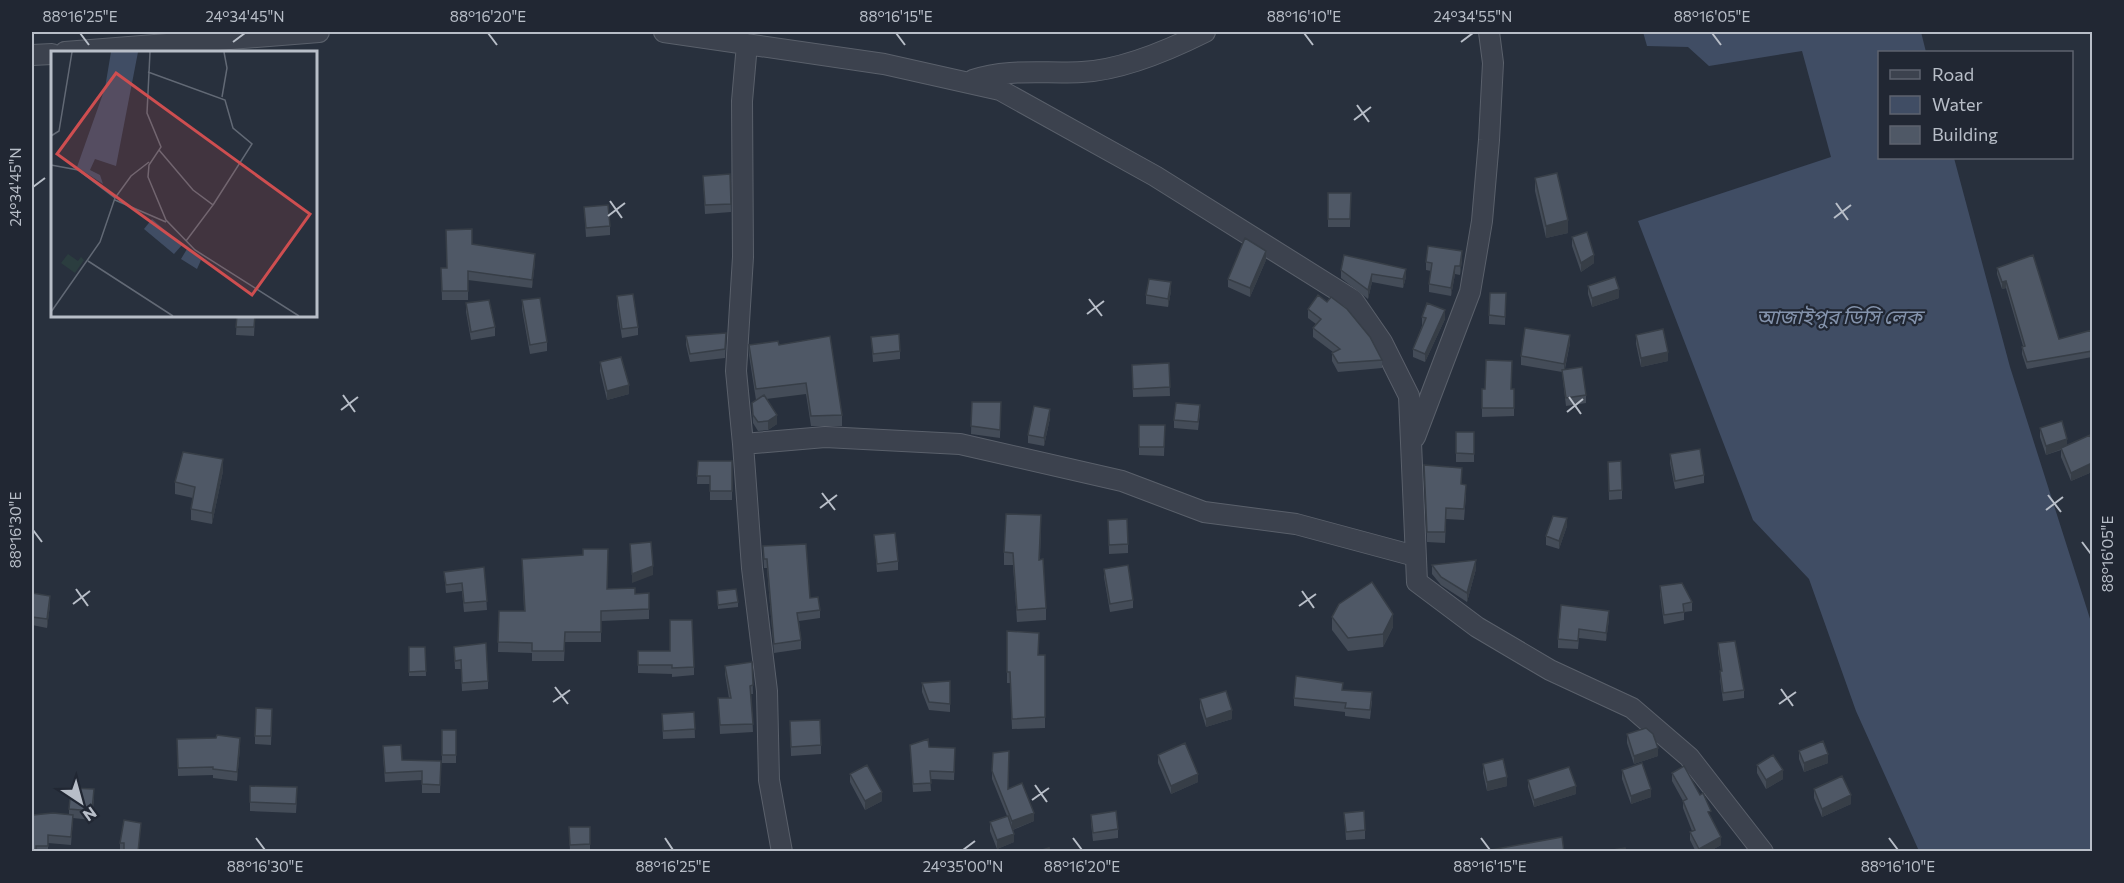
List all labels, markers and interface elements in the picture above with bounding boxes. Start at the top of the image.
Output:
text: 88°16'25"E [42,7,118,25]
text: 24°34'45"N [205,7,285,25]
text: 88°16'20"E [450,7,526,25]
text: 88°16'15"E [859,7,933,25]
text: 88°16'10"E [1267,7,1341,25]
text: 24°34'55"N [1434,7,1512,25]
text: 88°16'05"E [1674,7,1750,25]
inset map [51,51,316,316]
legend [1878,51,2073,159]
text: Road [1932,63,1974,85]
text: Water [1932,93,1983,115]
text: Building [1932,123,1998,145]
text: 24°34'45"N [6,147,24,227]
water label: আজাইপুর ডিসি লেক [1756,304,1926,329]
text: 88°16'30"E [6,492,24,568]
text: 88°16'05"E [2098,516,2116,592]
north arrow [51,772,111,832]
text: N [80,803,101,826]
text: 88°16'30"E [227,857,303,875]
text: 88°16'25"E [635,857,711,875]
text: 24°35'00"N [923,857,1003,875]
text: 88°16'20"E [1044,857,1120,875]
text: 88°16'15"E [1453,857,1527,875]
text: 88°16'10"E [1861,857,1935,875]

